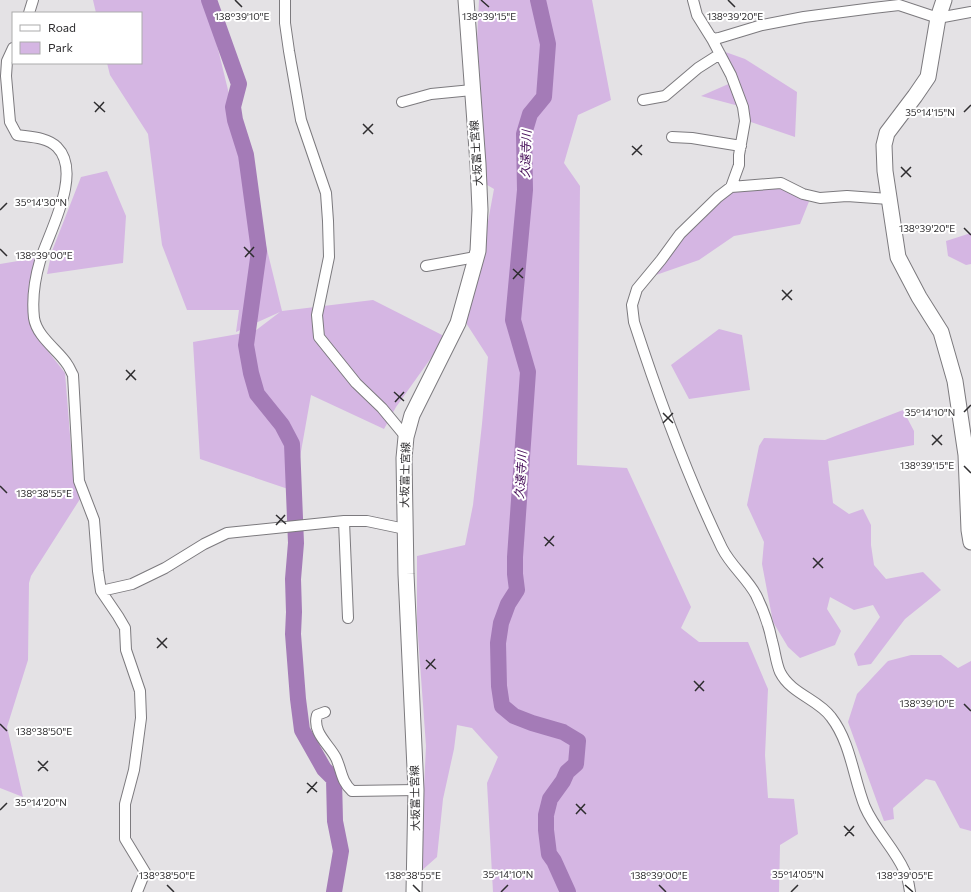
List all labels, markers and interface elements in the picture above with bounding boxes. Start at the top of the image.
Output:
text: 138°39'10"E [215,10,270,22]
text: 138°39'15"E [462,10,516,22]
text: 138°39'20"E [707,10,763,22]
legend [12,12,142,64]
text: Road [48,20,76,34]
text: Park [48,40,74,54]
text: 35°14'15"N [905,106,955,118]
street label: 大坂富士宮線 [467,120,484,186]
water label: 久遠寺川 [517,128,533,178]
text: 35°14'30"N [15,196,67,208]
text: 138°39'20"E [899,222,955,234]
text: 138°39'00"E [15,249,73,261]
text: 35°14'10"N [905,406,955,418]
street label: 大坂富士宮線 [397,442,412,508]
water label: 久遠寺川 [511,449,529,499]
text: 138°39'15"E [900,459,954,471]
text: 138°38'55"E [16,487,72,499]
text: 138°39'10"E [900,697,955,709]
text: 138°38'50"E [16,725,72,737]
street label: 大坂富士宮線 [407,765,422,831]
text: 35°14'20"N [15,796,67,808]
text: 35°14'10"N [483,868,533,880]
text: 35°14'05"N [772,868,824,880]
text: 138°38'50"E [139,869,195,881]
text: 138°38'55"E [385,869,441,881]
text: 138°39'00"E [630,869,688,881]
text: 138°39'05"E [877,869,933,881]

